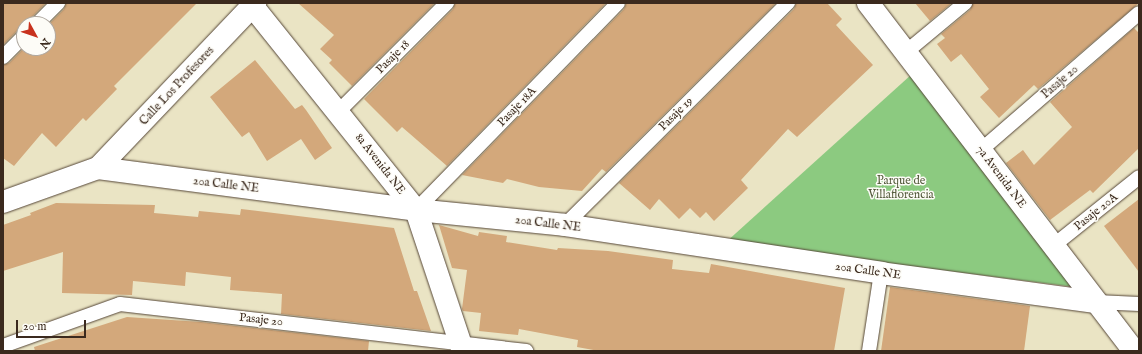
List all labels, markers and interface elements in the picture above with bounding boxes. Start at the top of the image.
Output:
north arrow [16,16,56,56]
text: N [36,35,53,51]
street label: Pasaje 18 [373,37,413,77]
street label: Calle Los Profesores [137,44,217,128]
street label: Pasaje 20 [1039,62,1081,102]
street label: Pasaje 18A [495,84,539,130]
street label: Pasaje 19 [656,94,696,134]
street label: 8a Avenida NE [352,131,408,197]
street label: 7a Avenida NE [973,143,1029,211]
street label: 20a Calle NE [192,174,260,196]
park label: Parque de Villaflorencia [868,174,934,202]
street label: Pasaje 20A [1071,190,1121,234]
street label: 20a Calle NE [514,213,582,235]
street label: 20a Calle NE [834,259,902,283]
street label: Pasaje 20 [238,311,284,329]
scale bar [18,312,88,338]
text: 20 m [23,319,46,334]

